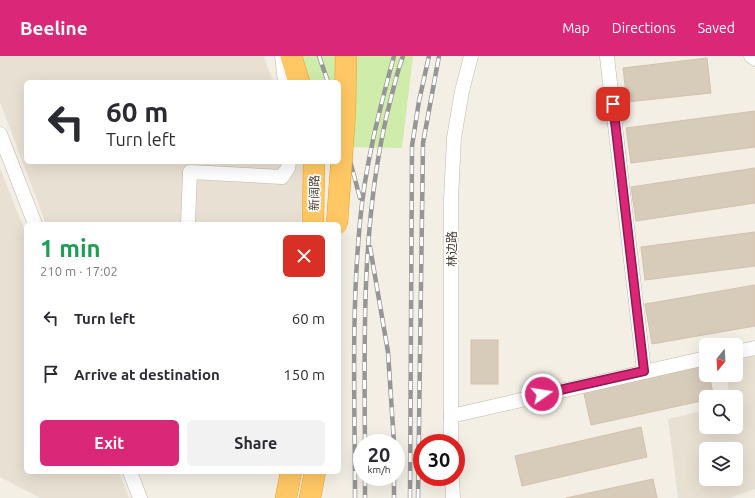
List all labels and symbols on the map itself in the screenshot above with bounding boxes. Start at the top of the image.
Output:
pin [596,87,630,121]
street label: 新阔路 [307,175,321,211]
street label: 林边路 [445,231,458,267]
north arrow [699,338,743,382]
position arrow [521,373,563,415]
speed limit sign: 30 [413,434,465,486]

